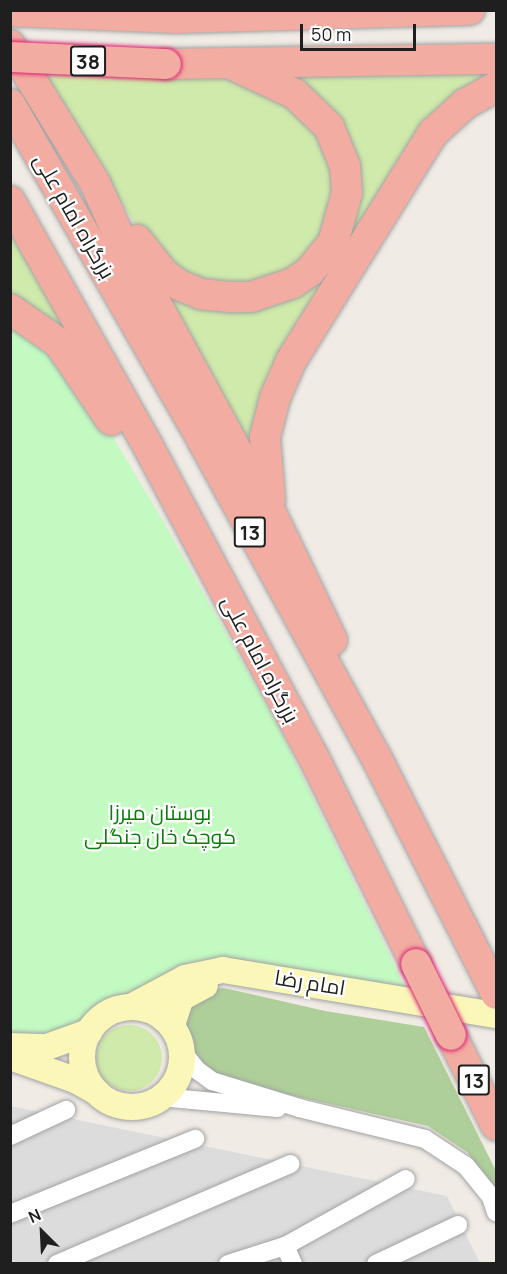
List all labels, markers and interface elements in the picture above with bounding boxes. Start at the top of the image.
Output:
scale bar [303,12,418,50]
text: 50 m [311,22,351,46]
road number: 38 [70,44,106,78]
street label: بزرگراه امام علی [29,149,121,283]
road number: 13 [234,515,266,549]
street label: بزرگراه امام علی [217,591,305,727]
park label: بوستان میرزا کوچک خان جنگلی [84,799,236,849]
street label: امام رضا [273,964,347,1000]
road number: 13 [458,1063,490,1097]
north arrow [12,1202,72,1262]
text: N [25,1203,44,1228]

